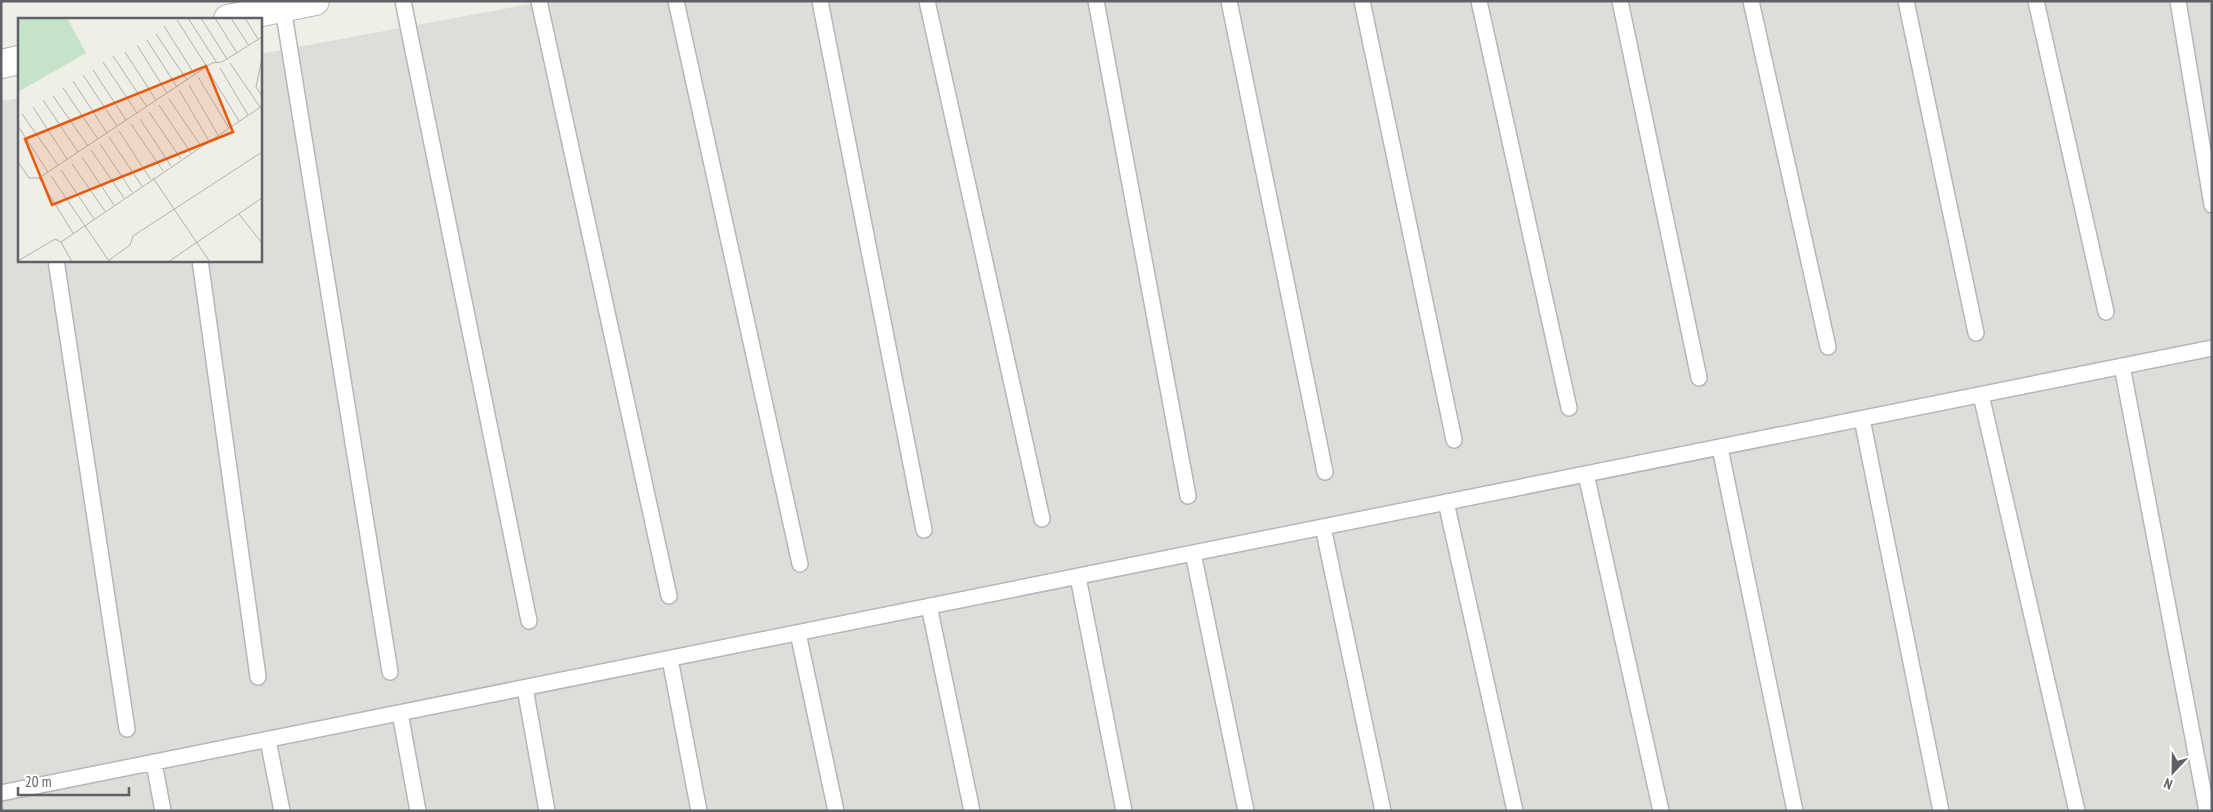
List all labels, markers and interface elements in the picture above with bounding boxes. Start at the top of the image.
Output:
inset map [18,18,261,261]
north arrow [2148,747,2198,797]
scale bar [18,764,129,796]
text: 20 m [25,772,51,791]
text: N [2161,774,2175,794]

